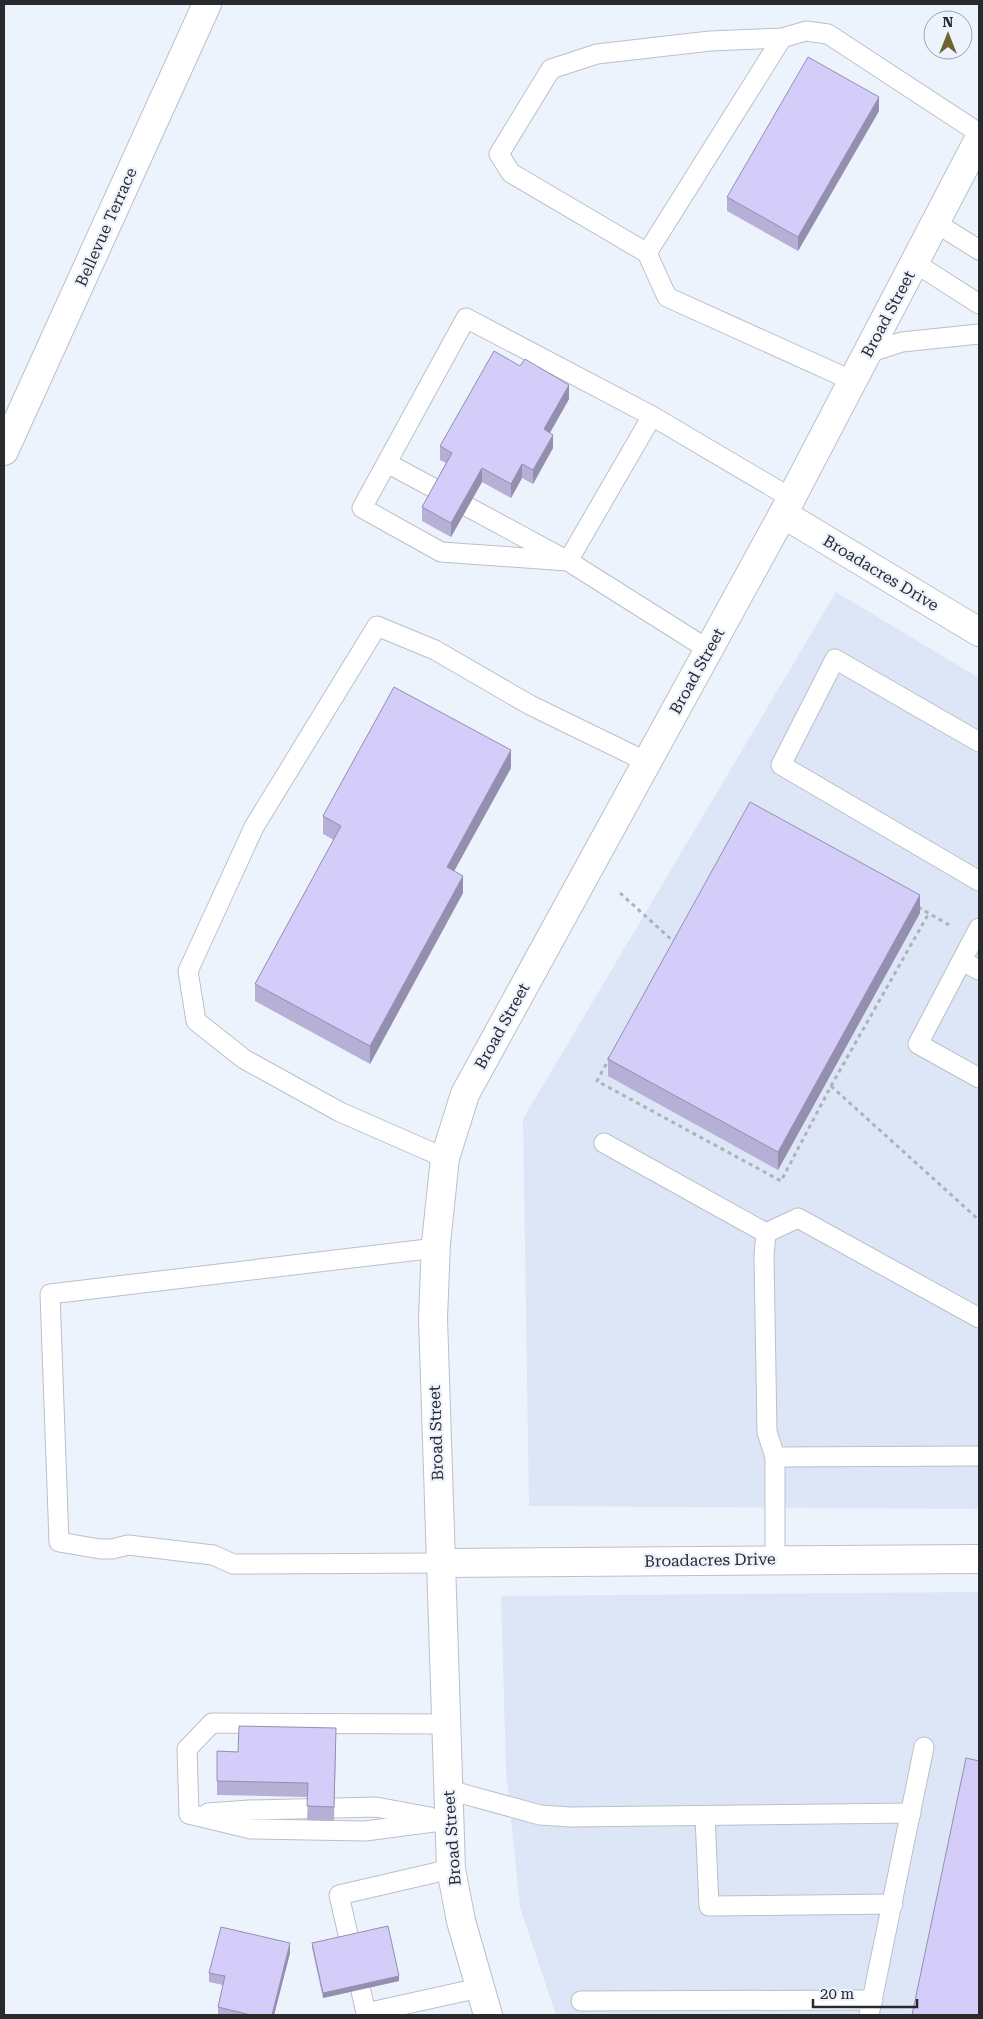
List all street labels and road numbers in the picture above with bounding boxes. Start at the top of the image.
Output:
street label: Bellevue Terrace [71,165,141,289]
street label: Broad Street [857,267,919,361]
street label: Broadacres Drive [820,531,942,615]
street label: Broad Street [666,625,728,717]
street label: Broad Street [471,980,533,1072]
street label: Broad Street [425,1385,447,1481]
street label: Broadacres Drive [644,1549,776,1571]
street label: Broad Street [439,1790,465,1886]

